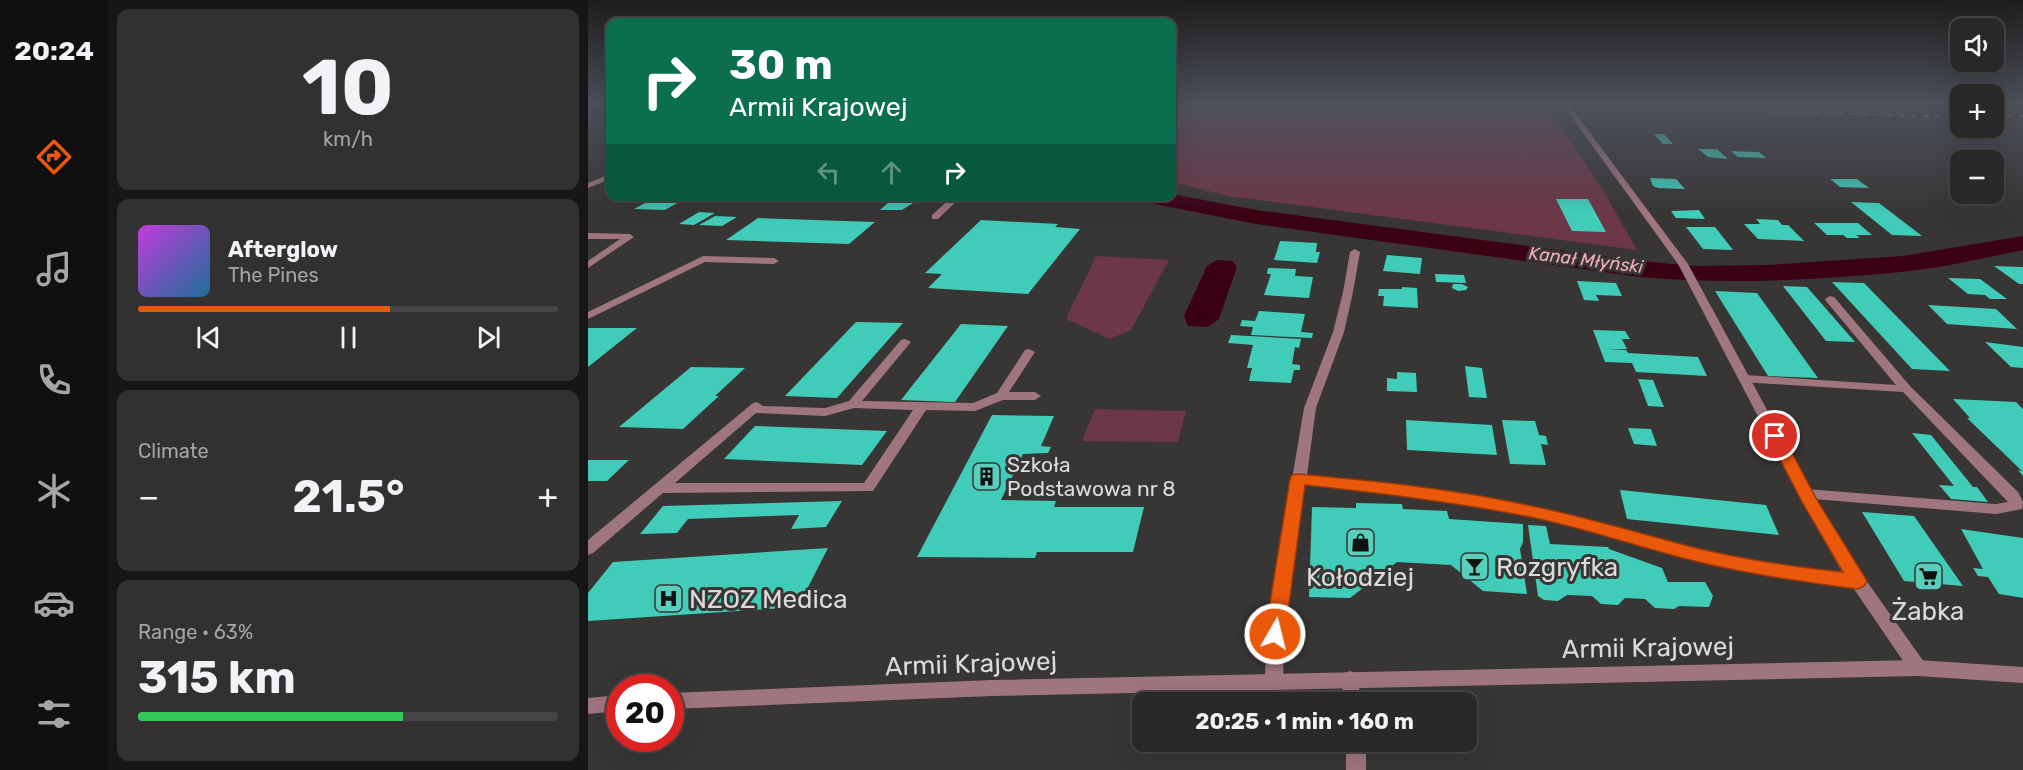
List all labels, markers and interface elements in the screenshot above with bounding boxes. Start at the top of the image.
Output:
map controls [1950,18,2004,204]
button: sound [1950,18,2004,72]
text: 20:24 [14,35,94,67]
text: 30 m [729,40,833,90]
text: 10 [302,41,394,134]
icon: right [630,42,708,120]
button: + [1950,84,2004,138]
text: Armii Krajowej [729,91,908,123]
text: km/h [323,127,373,151]
icon: directions [33,136,75,178]
button: − [1950,150,2004,204]
icon: left [812,156,845,189]
icon: ahead [875,156,908,189]
icon: right [938,156,971,189]
text: Afterglow [228,236,338,263]
water label: Kanał Młyński [1528,242,1645,278]
icon: music [33,248,75,290]
text: The Pines [228,263,319,287]
icon: previous [192,321,225,354]
icon: pause [332,321,365,354]
icon: next [472,321,505,354]
icon: phone [33,359,75,401]
pin [1749,410,1800,461]
icon: arrive [1758,419,1791,452]
text: Climate [138,439,209,463]
place label: Szkoła Podstawowa nr 8 [1007,452,1176,501]
building icon: Szkoła Podstawowa nr 8 [970,460,1002,492]
icon: climate [33,470,75,512]
text: 21.5° [292,470,404,523]
text: − [138,477,159,516]
text: + [537,477,558,516]
shop icon: Kołodziej [1344,527,1376,559]
bar icon: Rozgryfka [1459,551,1491,583]
place label: Rozgryfka [1496,552,1618,583]
supermarket icon: Żabka [1912,561,1944,593]
place label: Kołodziej [1306,562,1414,593]
icon: car [33,582,75,624]
hospital icon: NZOZ Medica [652,583,684,615]
place label: NZOZ Medica [689,584,848,615]
place label: Żabka [1892,596,1964,627]
position arrow [1243,602,1307,666]
text: Range · 63% [138,620,253,644]
street label: Armii Krajowej [1562,631,1734,665]
street label: Armii Krajowej [884,646,1058,682]
text: 315 km [138,651,296,704]
speed limit sign: 20 [606,674,684,752]
icon: filters [33,693,75,735]
text: 20:25 · 1 min · 160 m [1195,708,1414,735]

